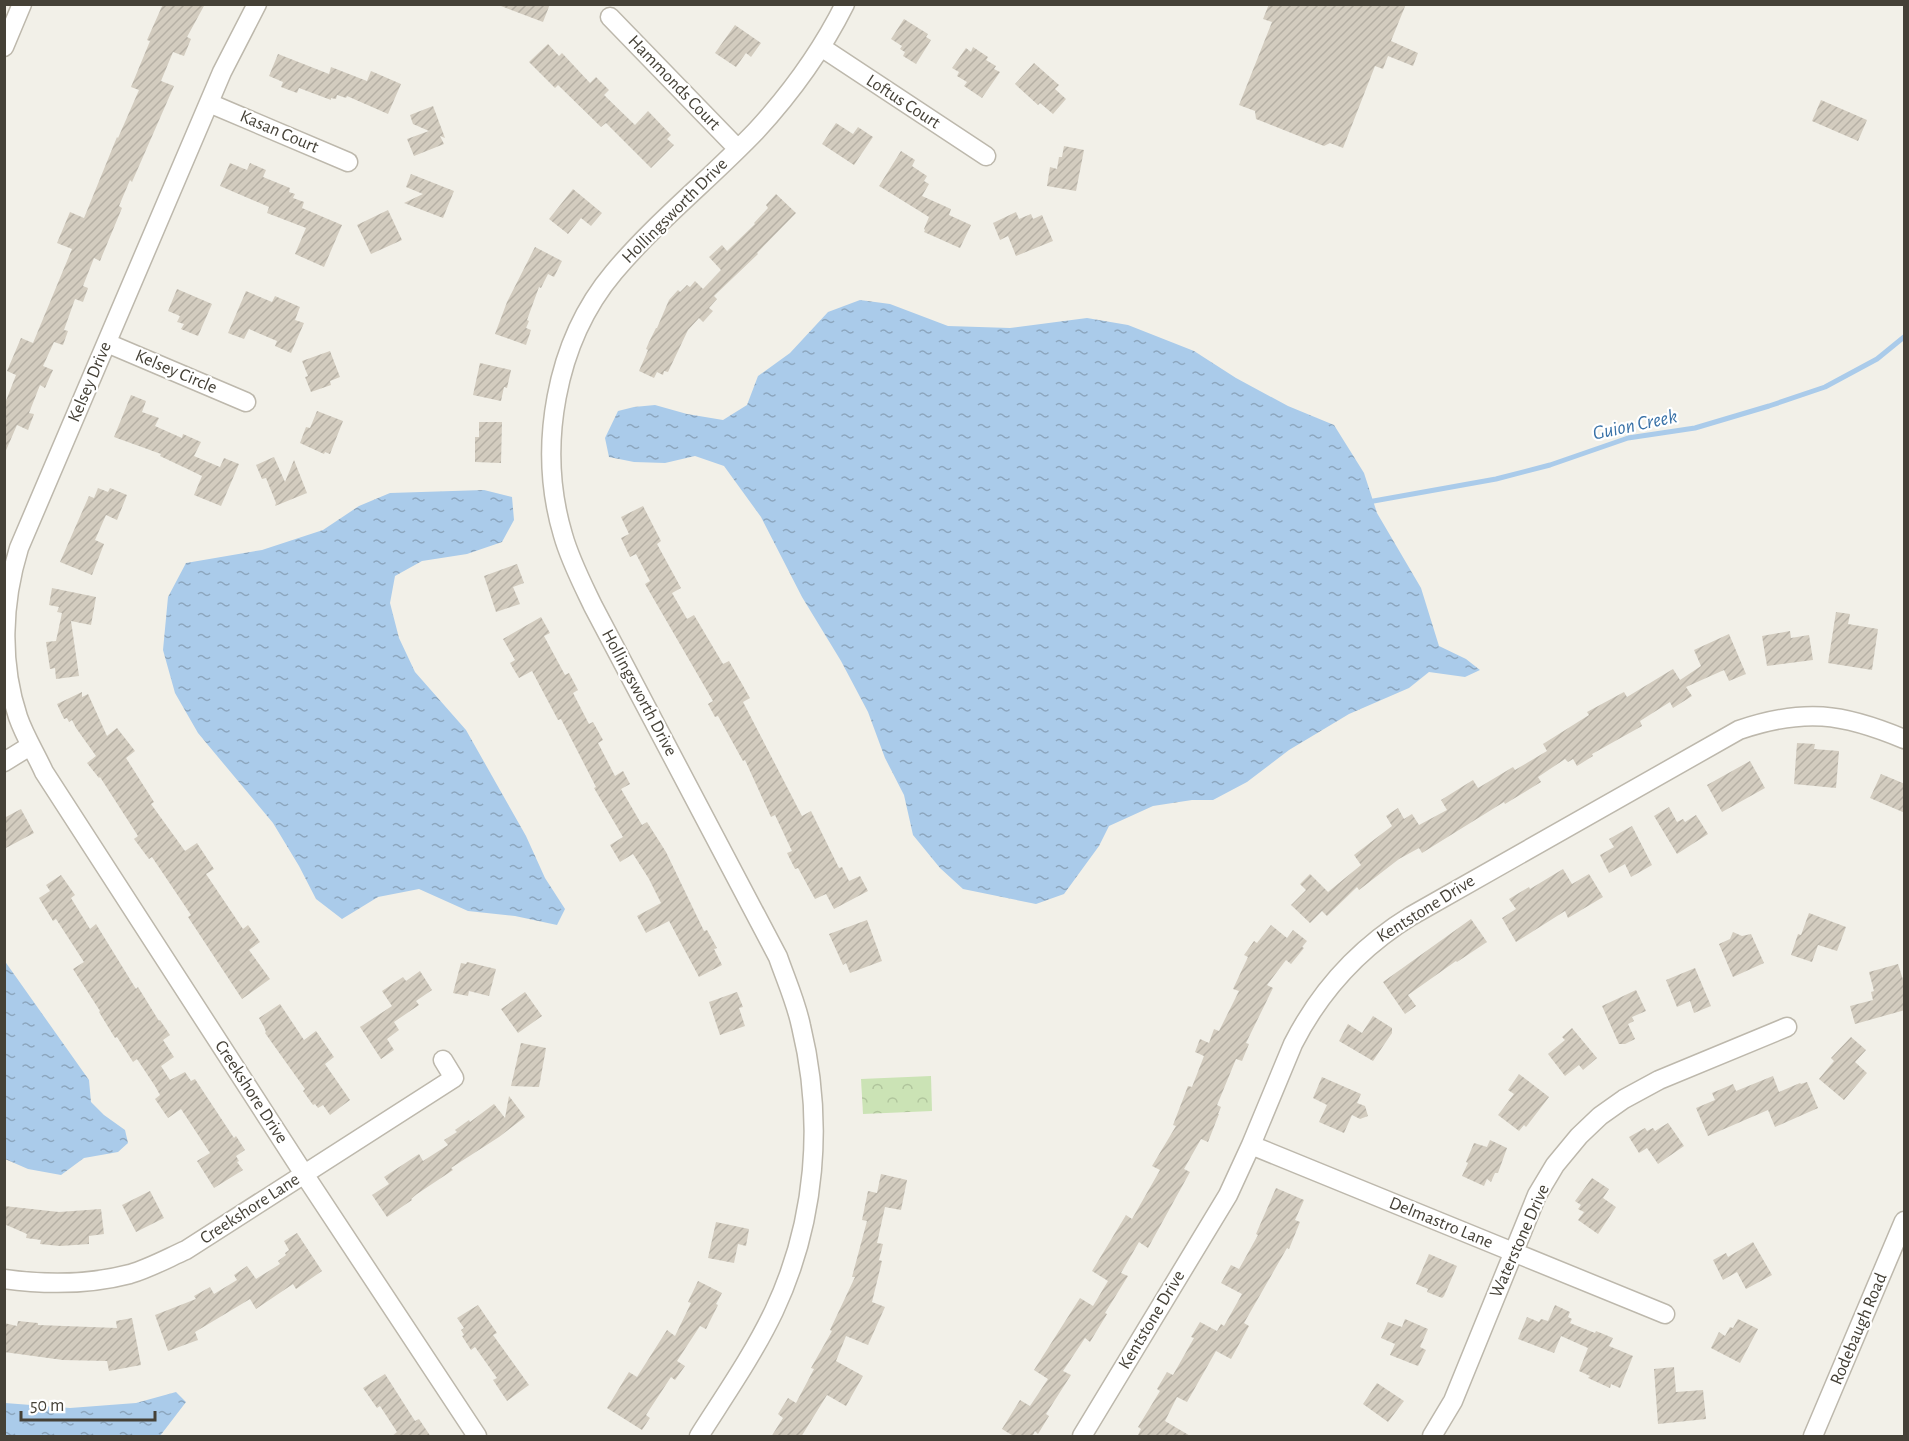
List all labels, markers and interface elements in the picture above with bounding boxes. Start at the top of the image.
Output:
street label: Hammonds Court [624,32,724,134]
street label: Loftus Court [863,72,943,133]
street label: Kasan Court [237,107,321,157]
street label: Hollingsworth Drive [619,155,731,267]
street label: Kelsey Drive [65,339,115,425]
street label: Kelsey Circle [132,347,220,397]
water label: Guion Creek [1591,406,1679,444]
street label: Hollingsworth Drive [598,627,680,759]
street label: Kentstone Drive [1374,872,1478,946]
street label: Creekshore Drive [211,1037,291,1147]
street label: Creekshore Lane [197,1170,303,1248]
street label: Waterstone Drive [1487,1182,1553,1300]
street label: Delmastro Lane [1386,1194,1496,1252]
street label: Kentstone Drive [1116,1268,1188,1372]
street label: Rodebaugh Road [1827,1271,1891,1387]
scale bar [21,1384,154,1422]
text: 50 m [30,1397,64,1415]

